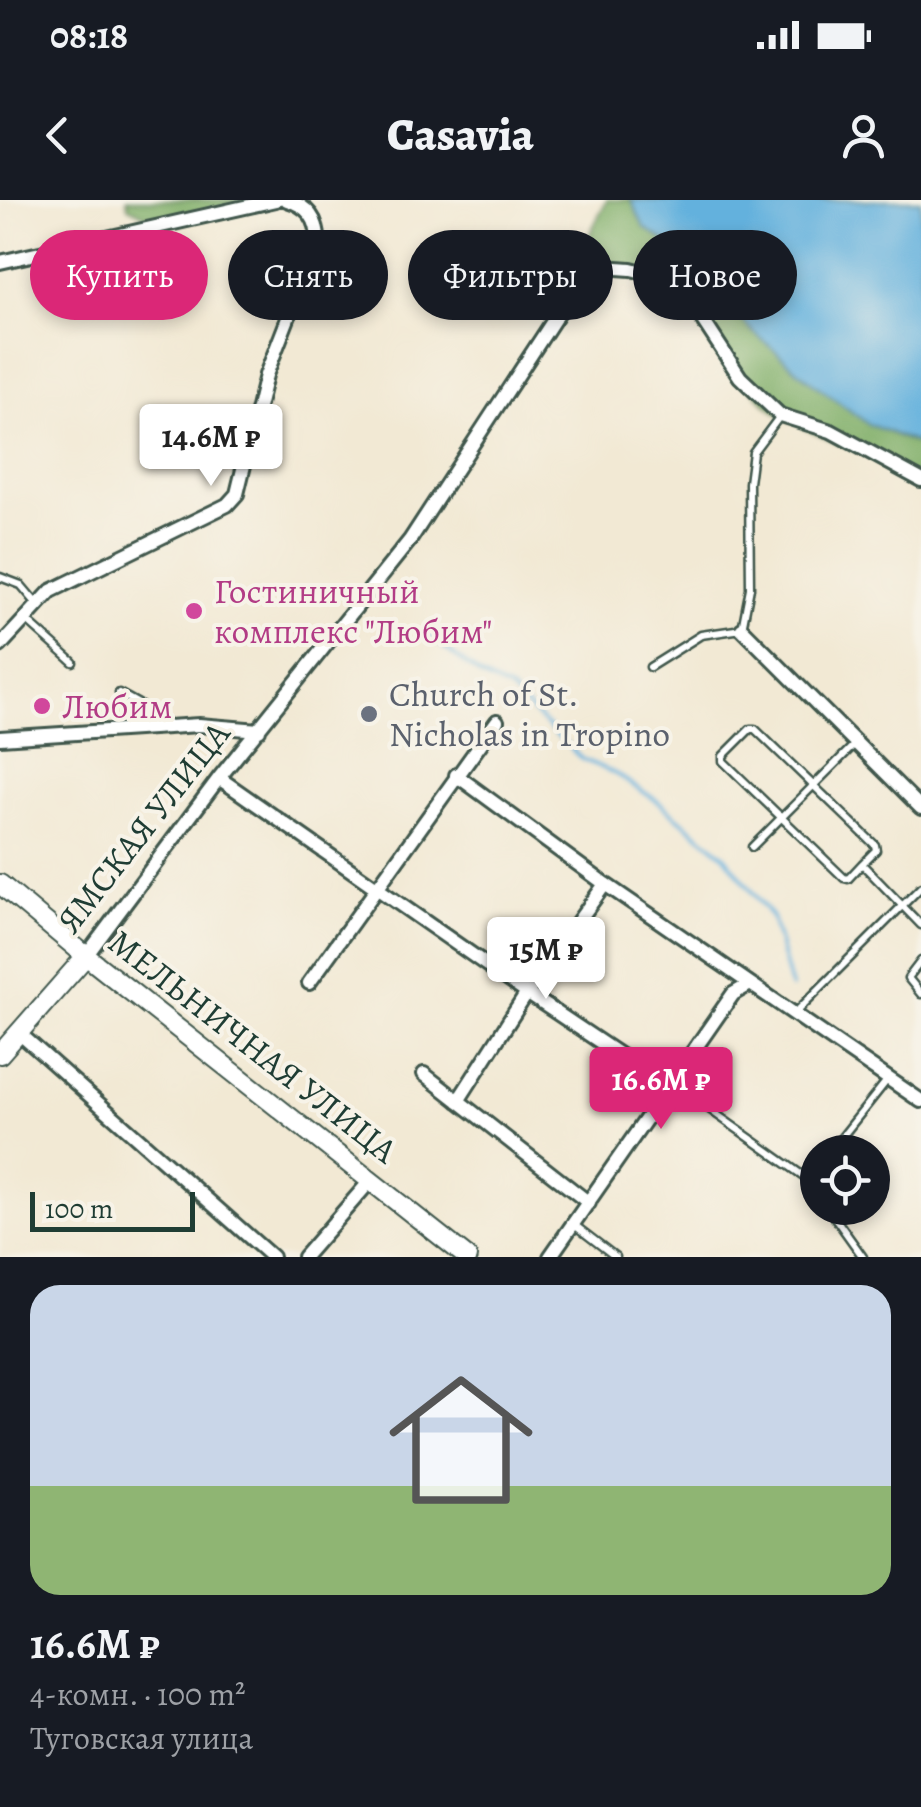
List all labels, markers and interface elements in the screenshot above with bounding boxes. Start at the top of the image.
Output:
text: 08:18 [50,9,128,61]
text: Casavia [387,104,534,166]
icon: back [30,108,85,163]
icon: person [836,108,891,163]
chip: Купить [30,230,208,320]
chip: Снять [228,230,388,320]
chip: Фильтры [408,230,613,320]
chip: Новое [633,230,797,320]
pin: 14.6M ₽ [119,404,303,489]
text: 14.6M ₽ [162,414,260,458]
place label: Гостиничный комплекс "Любим" [214,567,493,655]
marker: Гостиничный комплекс "Любим" [183,600,205,622]
place label: Church of St. Nicholas in Tropino [389,670,670,758]
place label: Любим [62,682,172,730]
marker: Любим [31,695,53,717]
marker: Church of St. Nicholas in Tropino [358,703,380,725]
street label: ЯМСКАЯ УЛИЦА [45,711,241,943]
pin: 15M ₽ [476,917,616,1002]
street label: МЕЛЬНИЧНАЯ УЛИЦА [99,918,408,1174]
text: 15M ₽ [509,927,583,971]
pin: 16.6M ₽ [569,1047,753,1132]
text: 16.6M ₽ [612,1057,710,1101]
map controls [800,1135,890,1225]
button: locate [800,1135,890,1225]
scale bar [30,1187,195,1232]
text: 100 m [45,1190,113,1228]
icon: home [371,1350,551,1530]
text: 16.6M ₽ [30,1615,160,1672]
text: 4-комн. · 100 m² [30,1672,246,1716]
text: Туговская улица [30,1716,253,1760]

